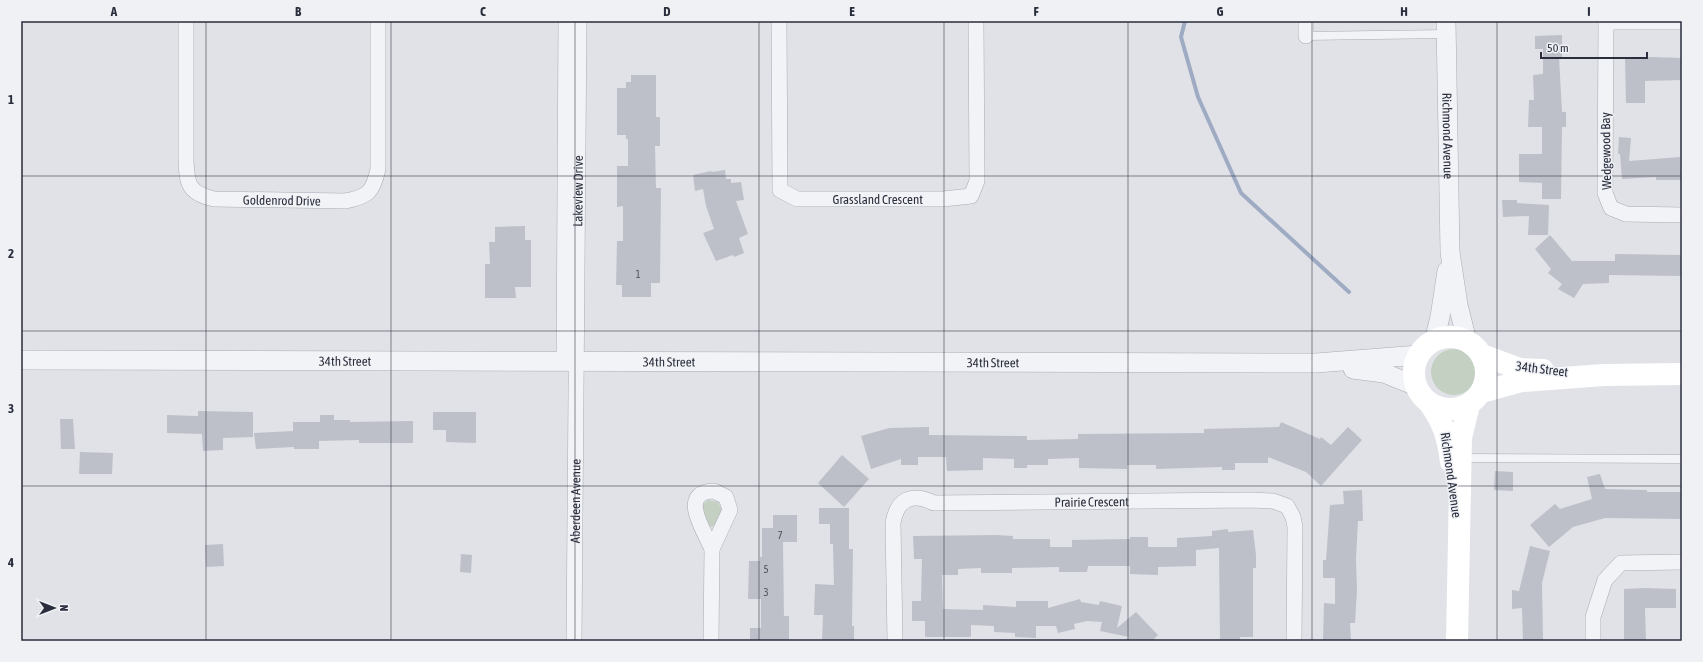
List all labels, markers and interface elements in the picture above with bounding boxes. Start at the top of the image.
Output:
text: A [110,4,118,19]
text: B [295,4,302,19]
text: C [480,4,486,19]
text: D [663,4,671,19]
text: E [849,4,855,19]
text: F [1033,4,1039,19]
text: G [1217,4,1224,19]
text: H [1400,4,1408,19]
text: I [1587,4,1591,19]
scale bar [1541,34,1647,60]
text: 50 m [1547,41,1569,55]
text: 1 [8,92,14,107]
street label: Richmond Avenue [1440,93,1456,179]
street label: Wedgewood Bay [1598,111,1614,190]
street label: Lakeview Drive [570,155,585,227]
street label: Goldenrod Drive [243,192,321,208]
street label: Grassland Crescent [833,192,923,207]
text: 2 [8,246,14,261]
house number: 1 [635,268,641,280]
street label: 34th Street [319,353,372,368]
street label: 34th Street [643,354,696,369]
street label: 34th Street [967,355,1020,370]
street label: 34th Street [1515,358,1569,380]
text: 3 [8,401,14,416]
street label: Richmond Avenue [1438,431,1464,519]
street label: Aberdeen Avenue [567,459,583,543]
street label: Prairie Crescent [1054,494,1129,509]
house number: 7 [777,529,783,541]
text: 4 [7,555,14,570]
house number: 5 [763,563,769,575]
house number: 3 [763,586,769,598]
north arrow [34,588,74,628]
text: N [58,605,70,611]

